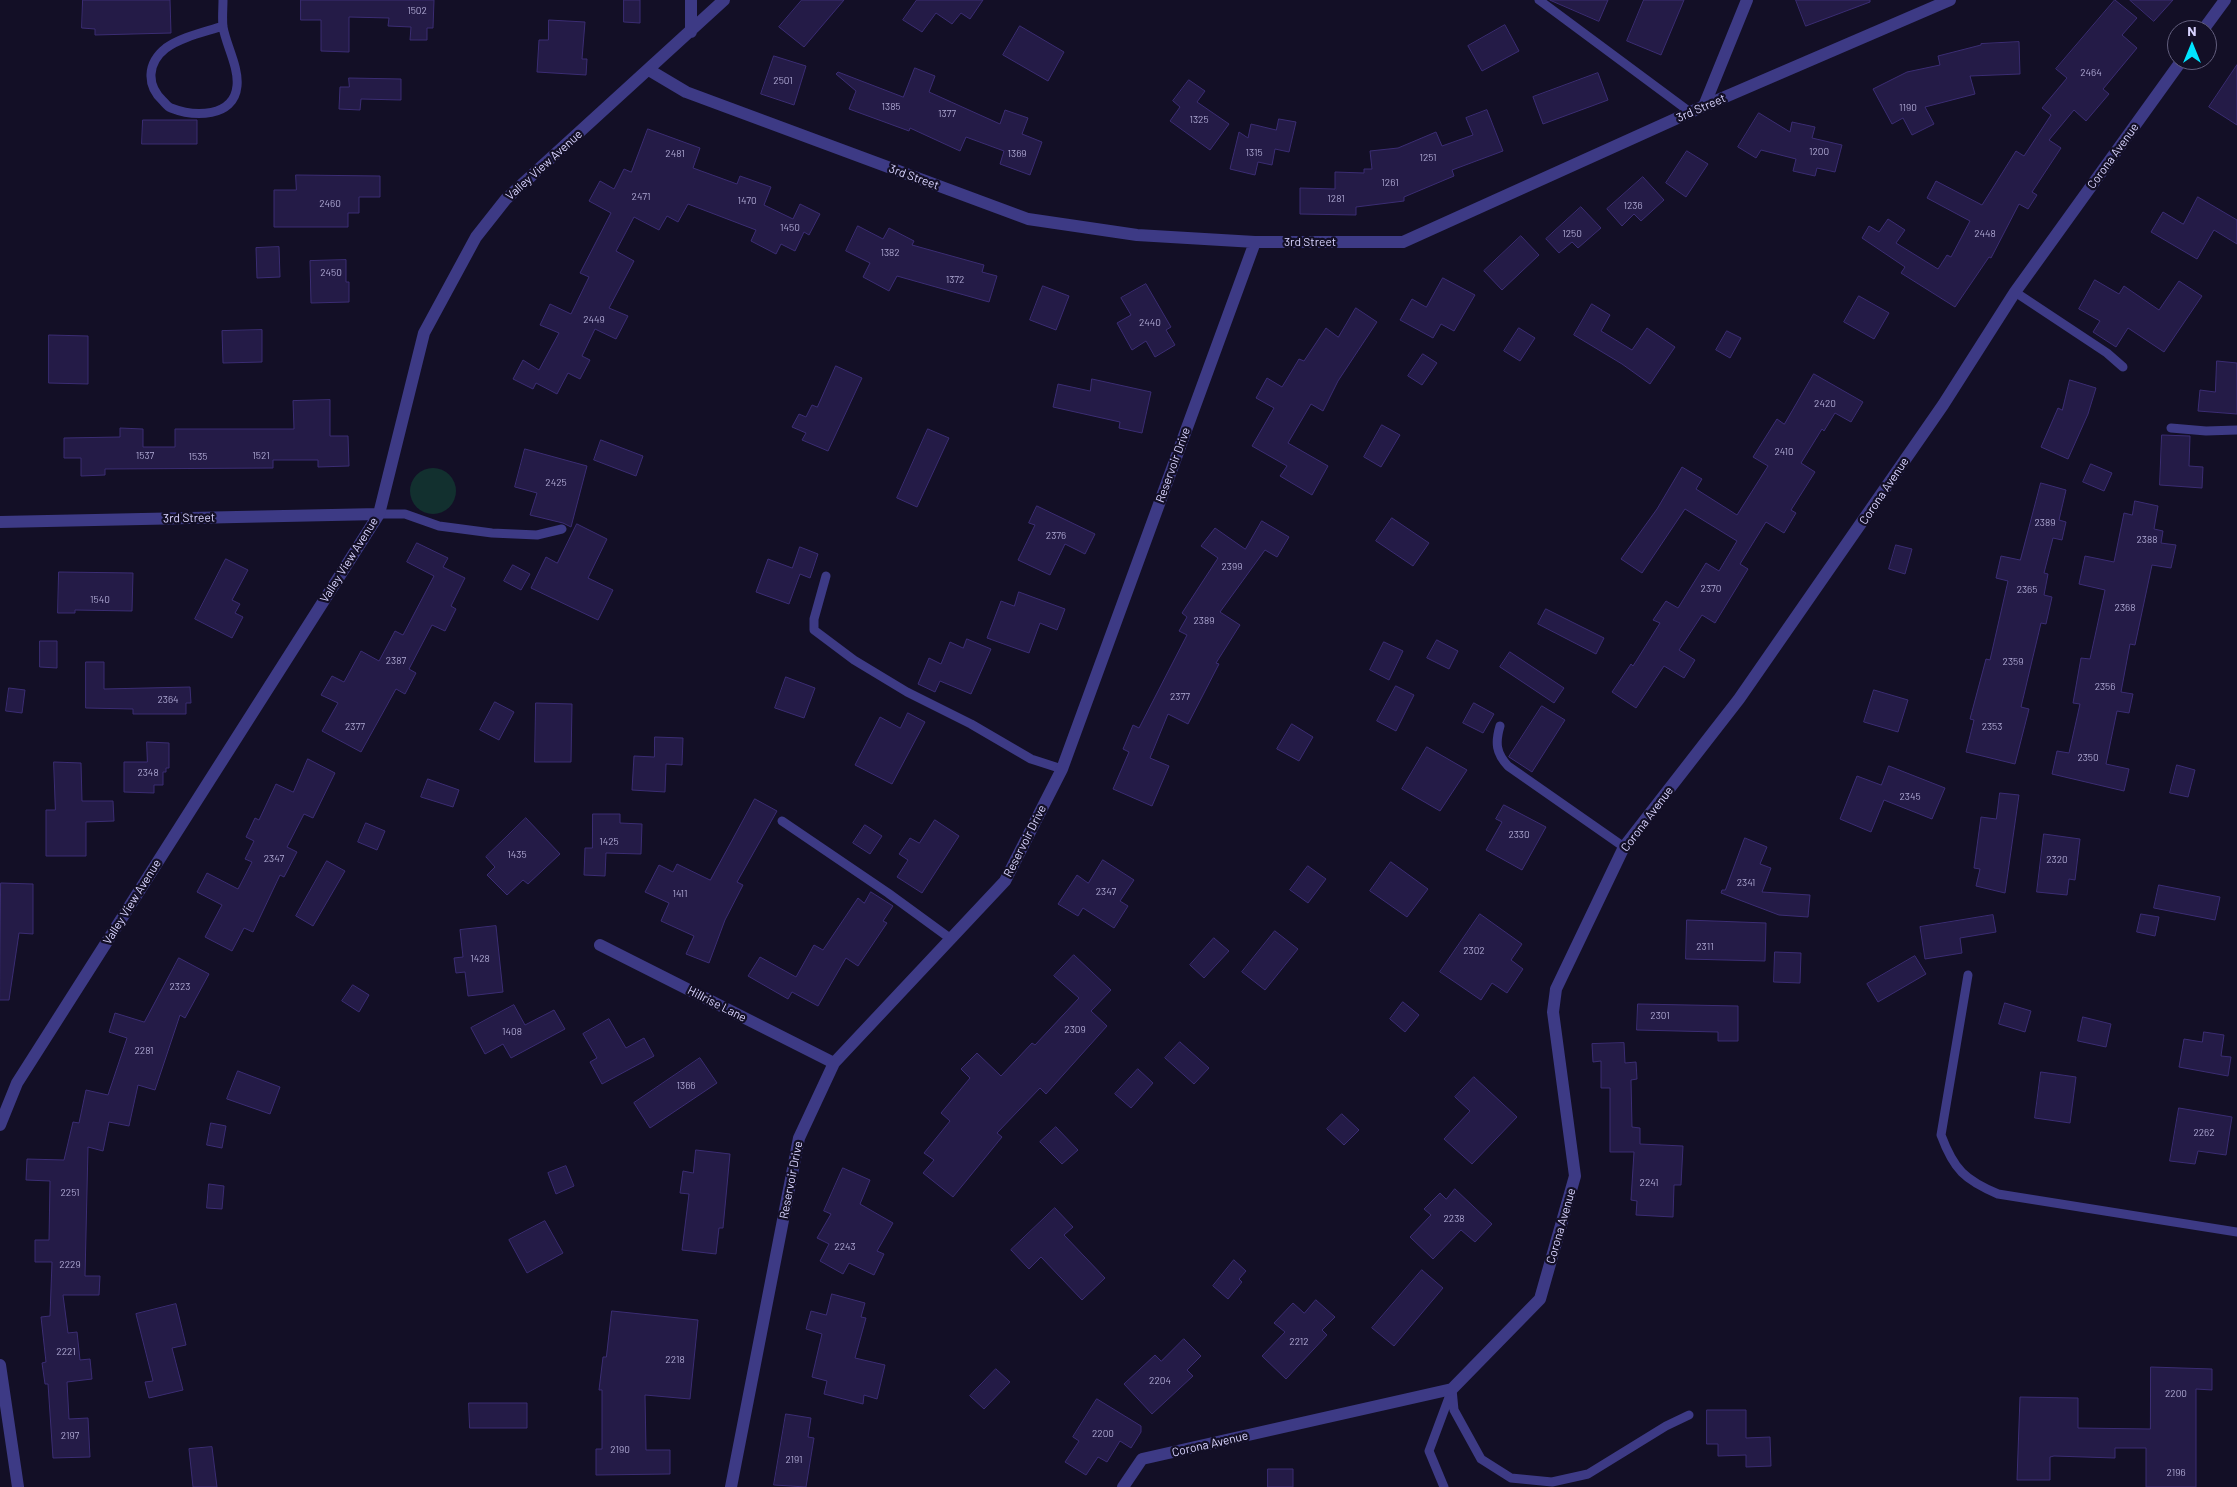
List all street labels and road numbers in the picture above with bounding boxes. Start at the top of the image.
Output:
street label: 3rd Street [1674,91,1728,125]
street label: Corona Avenue [2084,120,2142,192]
street label: Valley View Avenue [503,127,585,203]
street label: 3rd Street [887,161,941,193]
street label: 3rd Street [1284,235,1336,249]
street label: Reservoir Drive [1153,425,1193,505]
street label: Corona Avenue [1856,455,1912,527]
street label: 3rd Street [163,510,215,526]
street label: Valley View Avenue [317,515,381,605]
street label: Corona Avenue [1618,784,1676,854]
street label: Reservoir Drive [1001,803,1049,879]
street label: Valley View Avenue [100,857,164,947]
street label: Hillrise Lane [685,983,749,1025]
street label: Reservoir Drive [776,1140,806,1220]
street label: Corona Avenue [1543,1187,1579,1265]
street label: Corona Avenue [1170,1428,1250,1460]

